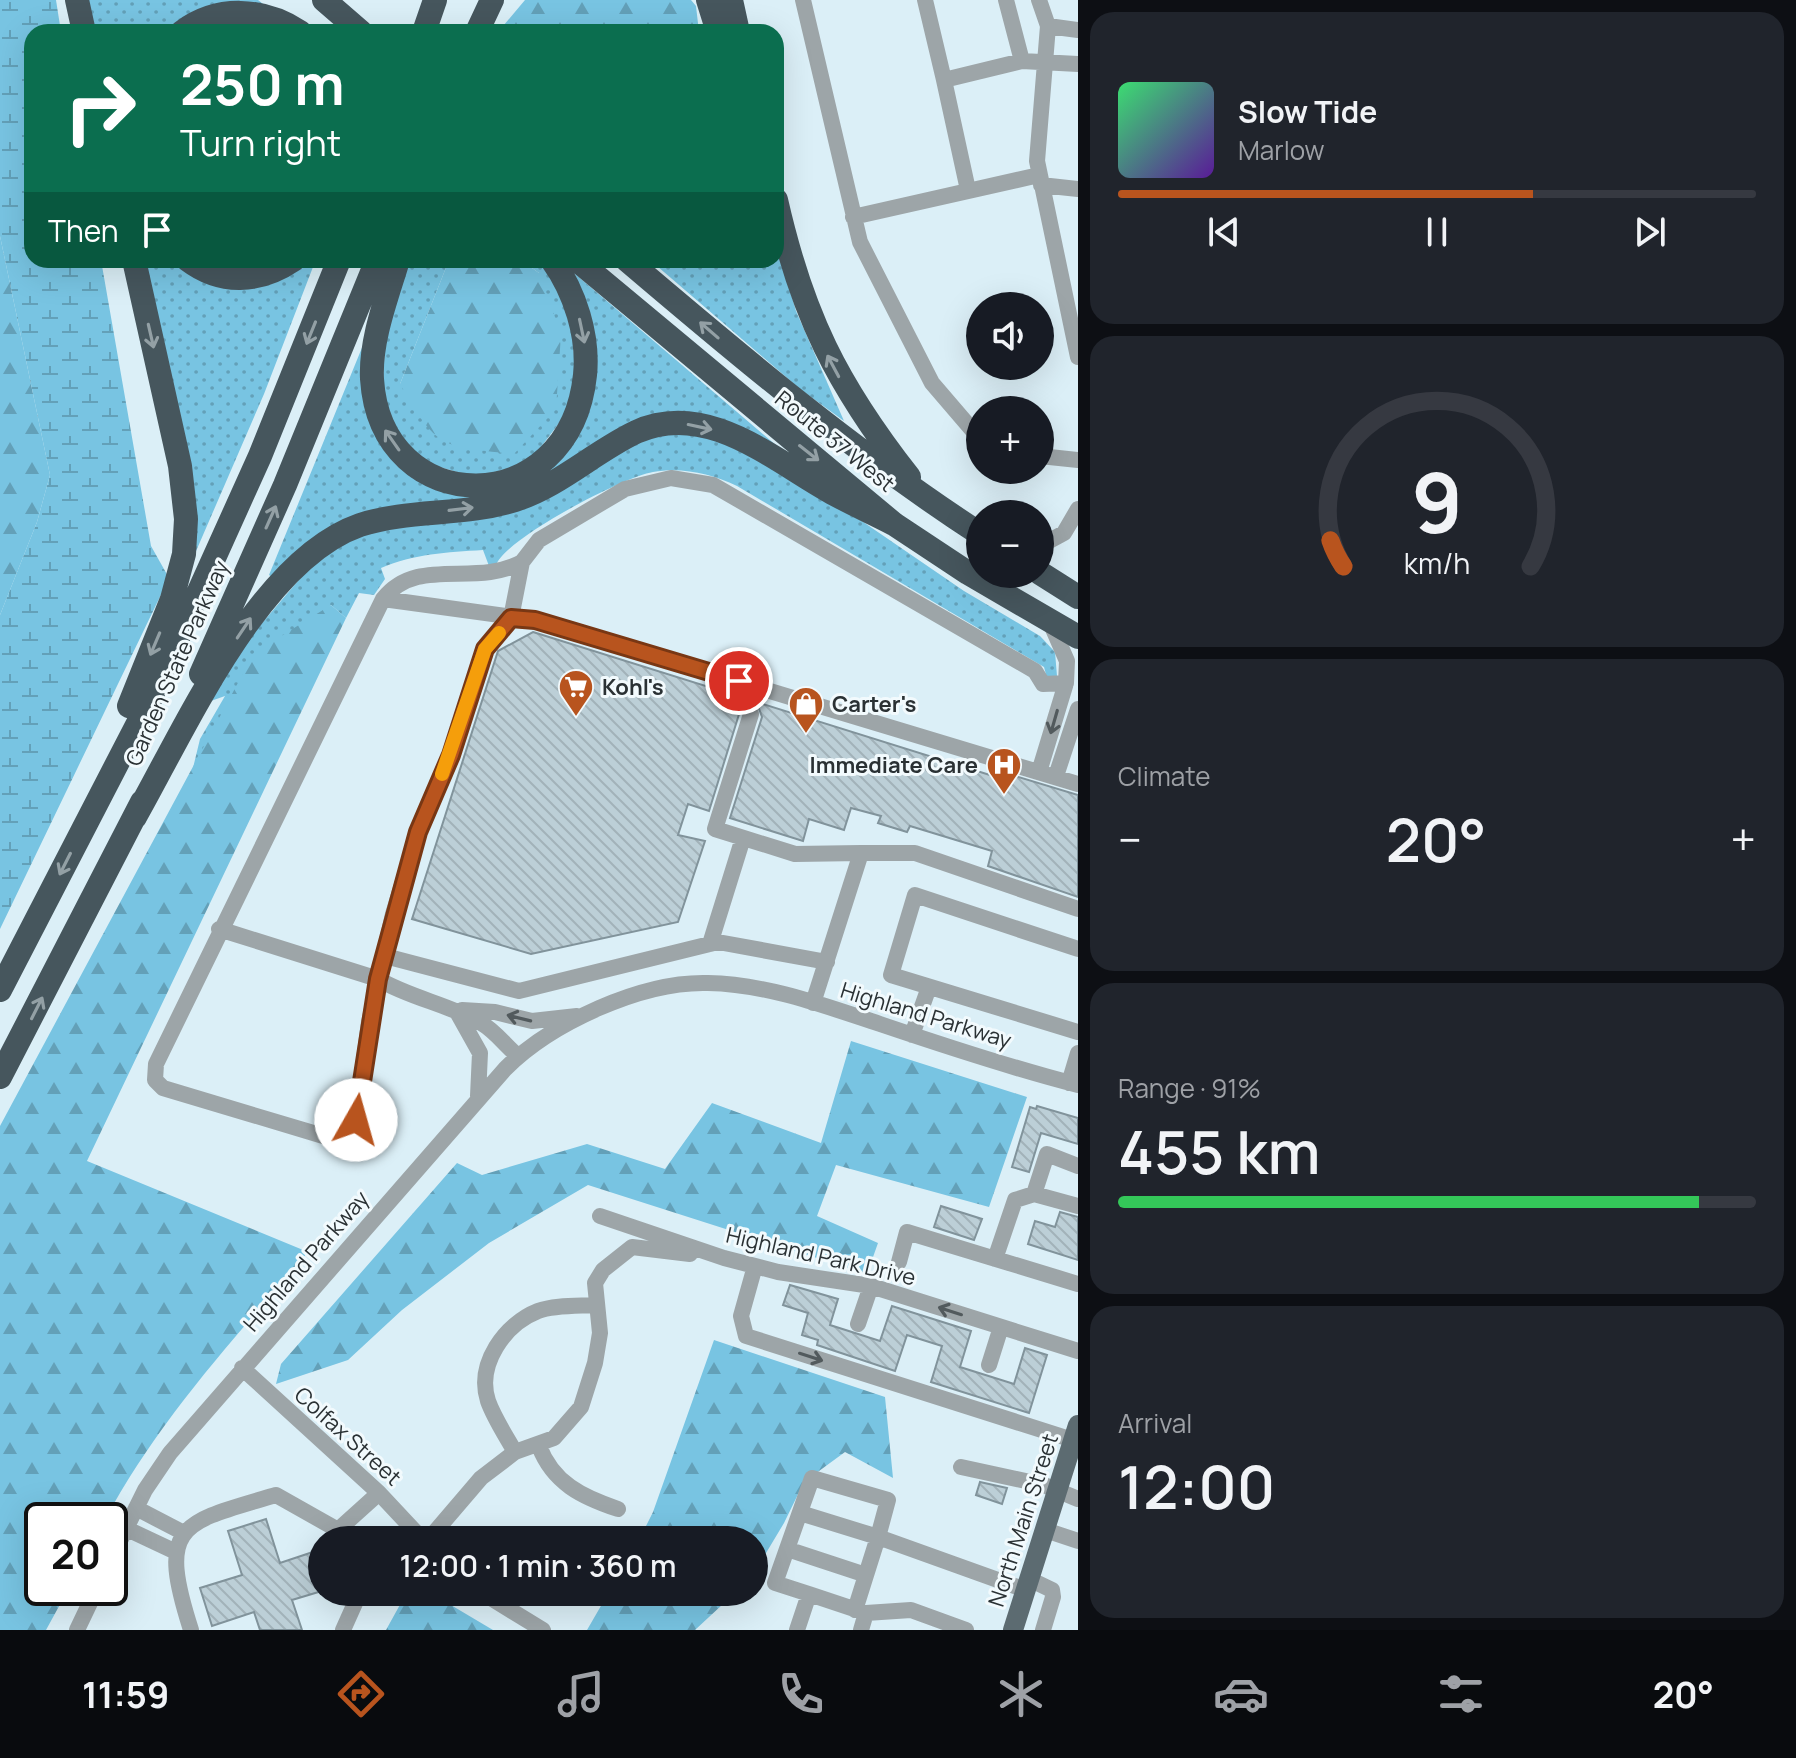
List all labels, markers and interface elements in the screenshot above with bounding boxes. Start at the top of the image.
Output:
text: 250 m [180,45,345,122]
icon: right [48,56,152,160]
text: Slow Tide [1238,91,1377,132]
text: Turn right [180,118,341,167]
text: Marlow [1238,132,1325,168]
icon: arrive [135,208,179,252]
text: Then [48,210,119,251]
icon: previous [1202,210,1246,254]
icon: pause [1415,210,1459,254]
icon: next [1628,210,1672,254]
map controls [966,292,1054,588]
button: sound [966,292,1054,380]
one-way arrow [575,318,590,344]
one-way arrow [303,320,317,345]
one-way arrow [700,321,720,339]
one-way arrow [144,323,159,348]
one-way arrow [824,354,840,378]
street label: Route 37 West [769,384,901,499]
button: + [966,396,1054,484]
one-way arrow [687,420,713,435]
one-way arrow [384,429,400,451]
one-way arrow [798,444,819,462]
text: 9 [1411,444,1463,558]
button: − [966,500,1054,588]
one-way arrow [447,502,474,517]
one-way arrow [264,505,279,529]
text: km/h [1404,545,1470,584]
street label: Garden State Parkway [118,555,236,770]
one-way arrow [236,618,252,640]
one-way arrow [147,631,162,656]
pin [705,647,773,715]
icon: arrive [717,659,761,703]
supermarket icon: Kohl's [557,668,595,718]
place label: Kohl's [602,672,664,702]
shop icon: Carter's [787,685,825,735]
place label: Carter's [832,689,917,719]
one-way arrow [1046,709,1061,735]
hospital icon: Immediate Care [985,746,1023,796]
place label: Immediate Care [810,750,978,780]
text: Climate [1118,758,1210,794]
text: 20° [1386,798,1487,880]
text: − [1118,809,1142,869]
text: + [1731,809,1756,869]
one-way arrow [57,852,72,876]
street label: Highland Parkway [837,975,1016,1055]
one-way arrow [30,997,45,1021]
one-way arrow [506,1009,532,1024]
text: Range · 91% [1118,1070,1261,1106]
position arrow [314,1078,398,1162]
text: 455 km [1118,1110,1321,1192]
street label: Highland Parkway [237,1184,376,1338]
street label: Highland Park Drive [723,1220,919,1292]
one-way arrow [938,1302,963,1317]
one-way arrow [797,1350,823,1365]
street label: Colfax Street [288,1380,408,1492]
text: Arrival [1118,1405,1192,1441]
street label: North Main Street [981,1429,1065,1610]
text: 12:00 [1118,1445,1275,1527]
speed limit sign: 20 [24,1502,128,1606]
text: 12:00 · 1 min · 360 m [400,1545,676,1586]
icon: directions [333,1666,389,1722]
icon: music [553,1666,609,1722]
icon: phone [773,1666,829,1722]
icon: climate [993,1666,1049,1722]
icon: car [1213,1666,1269,1722]
icon: filters [1433,1666,1489,1722]
text: 11:59 [82,1670,169,1719]
text: 20° [1653,1670,1714,1719]

